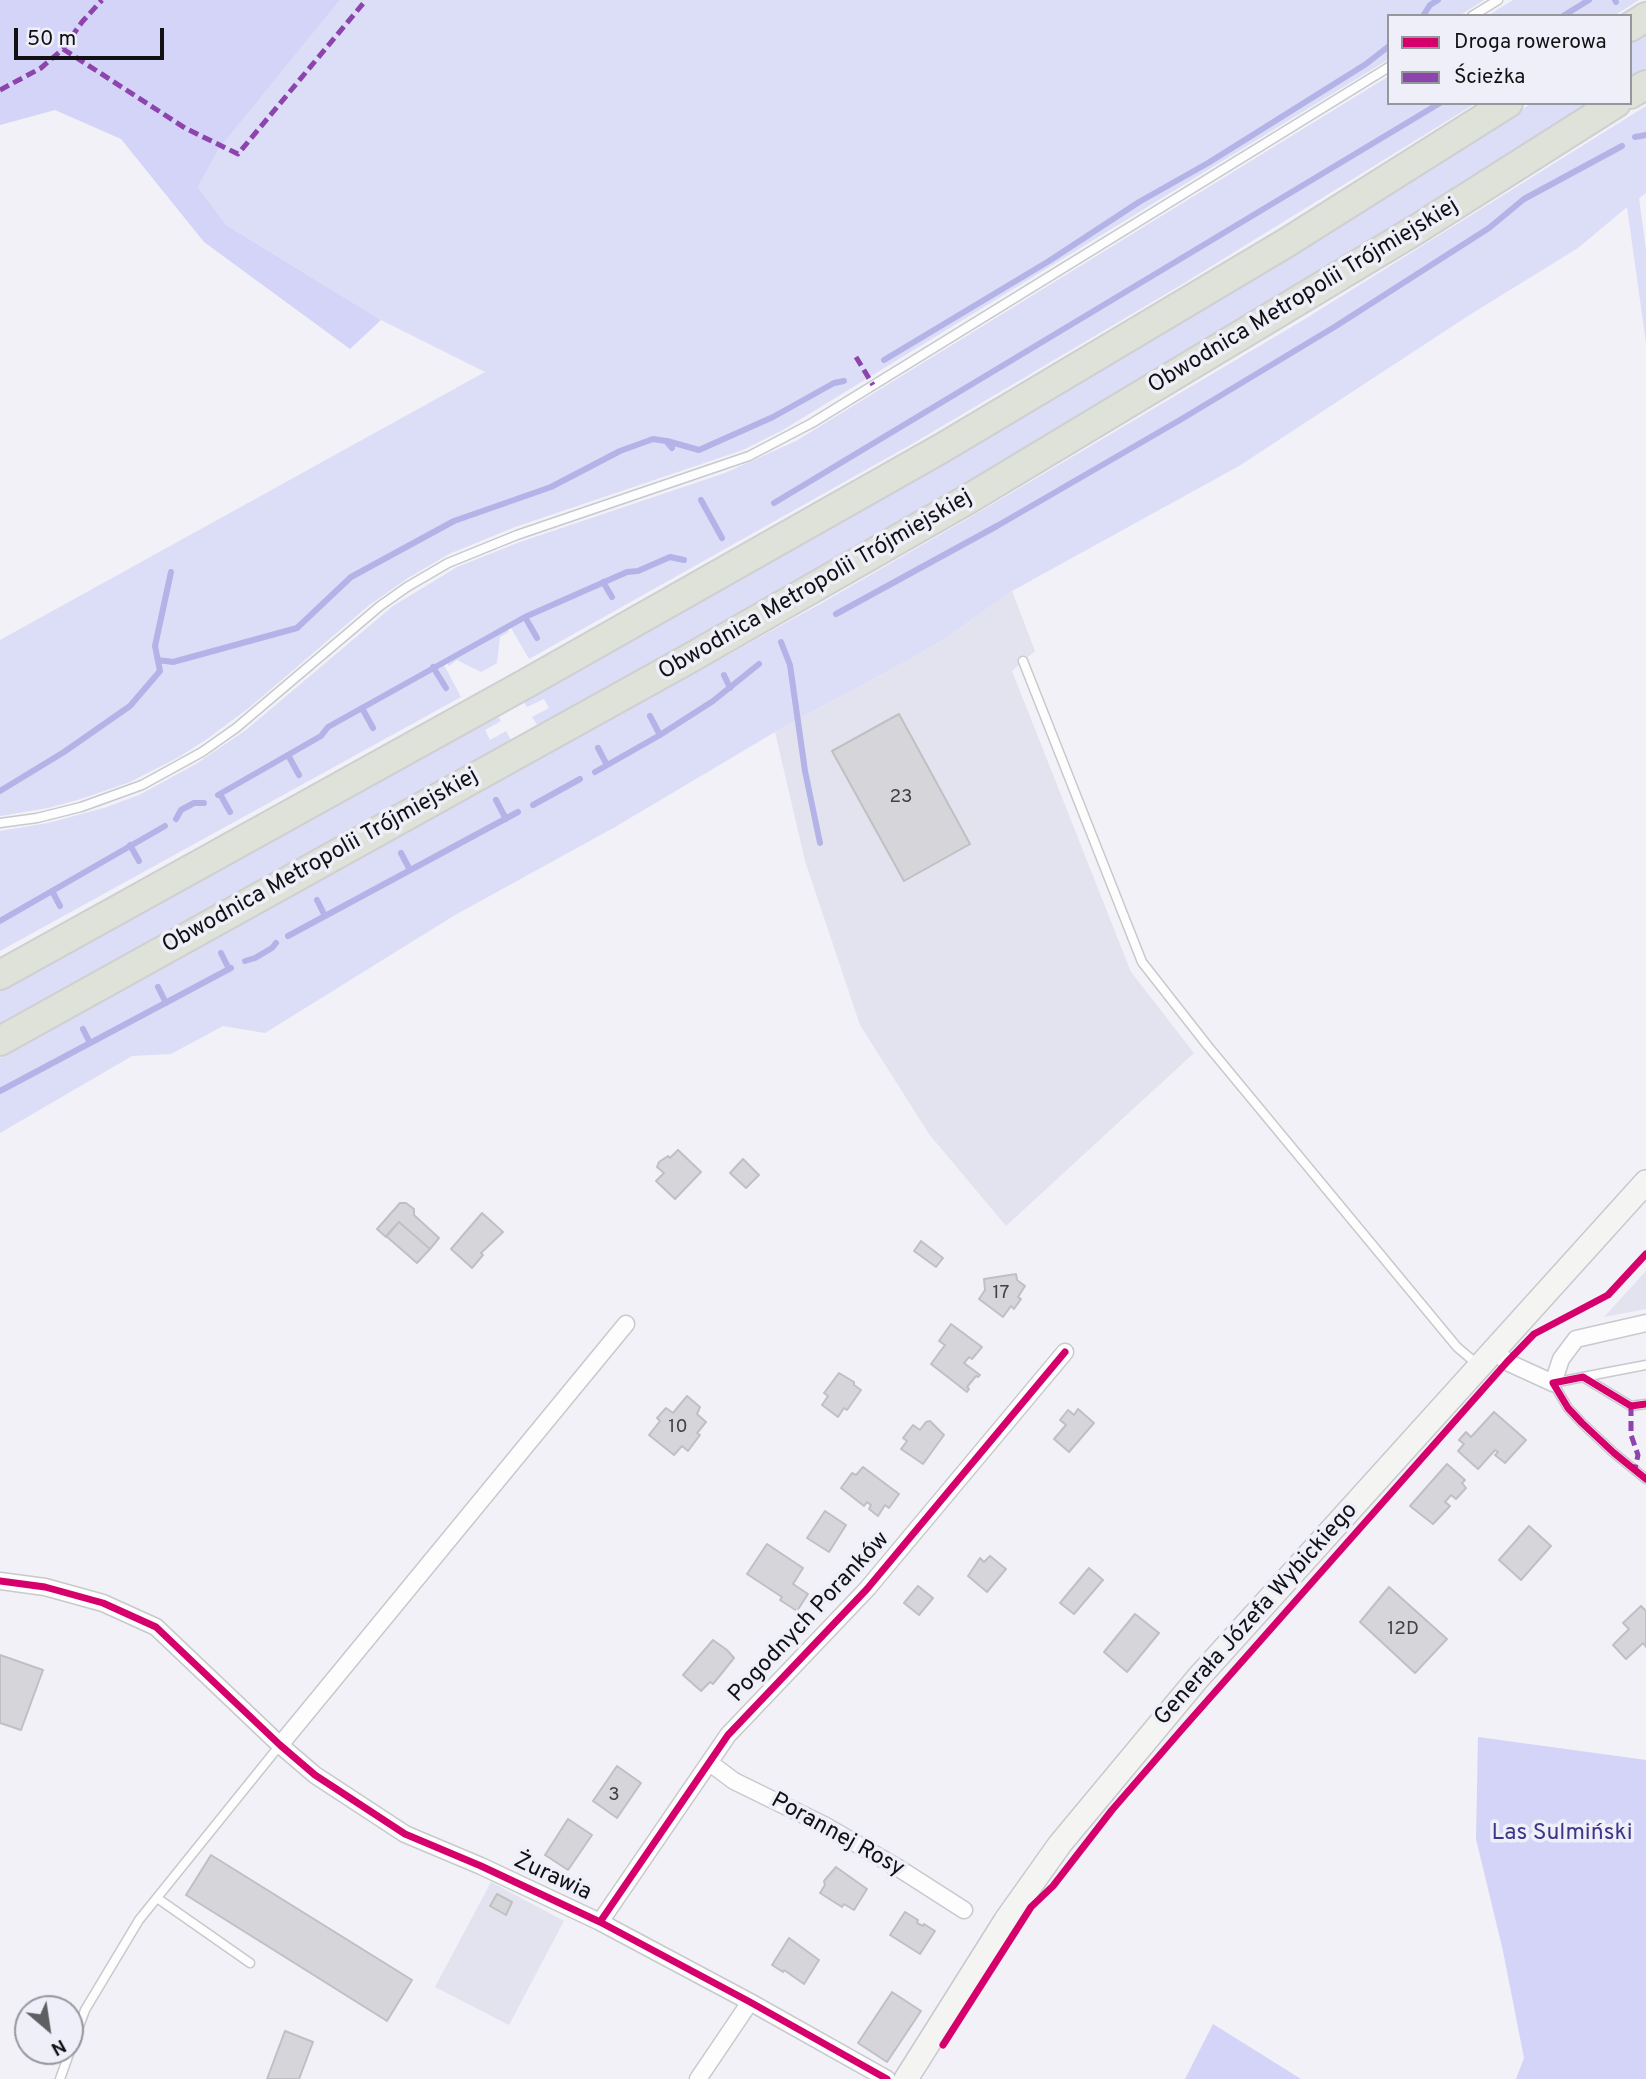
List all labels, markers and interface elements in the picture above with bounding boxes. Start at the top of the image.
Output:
scale bar [18,14,168,58]
legend [1387,14,1632,105]
text: 50 m [27,26,76,53]
text: Droga rowerowa [1454,29,1607,56]
text: Ścieżka [1454,64,1525,91]
street label: Obwodnica Metropolii Trójmiejskiej [1144,193,1464,401]
street label: Obwodnica Metropolii Trójmiejskiej [654,485,978,687]
street label: Obwodnica Metropolii Trójmiejskiej [158,763,484,961]
house number: 23 [889,787,913,809]
house number: 17 [993,1283,1009,1305]
house number: 10 [668,1417,688,1439]
street label: Generała Józefa Wybickiego [1150,1498,1364,1732]
street label: Pogodnych Poranków [724,1527,896,1709]
house number: 12D [1387,1619,1419,1641]
house number: 3 [608,1785,620,1807]
street label: Porannej Rosy [766,1788,908,1884]
park label: Las Sulmiński [1491,1820,1633,1848]
street label: Żurawia [509,1848,595,1908]
north arrow [14,1995,84,2065]
text: N [46,2033,70,2060]

